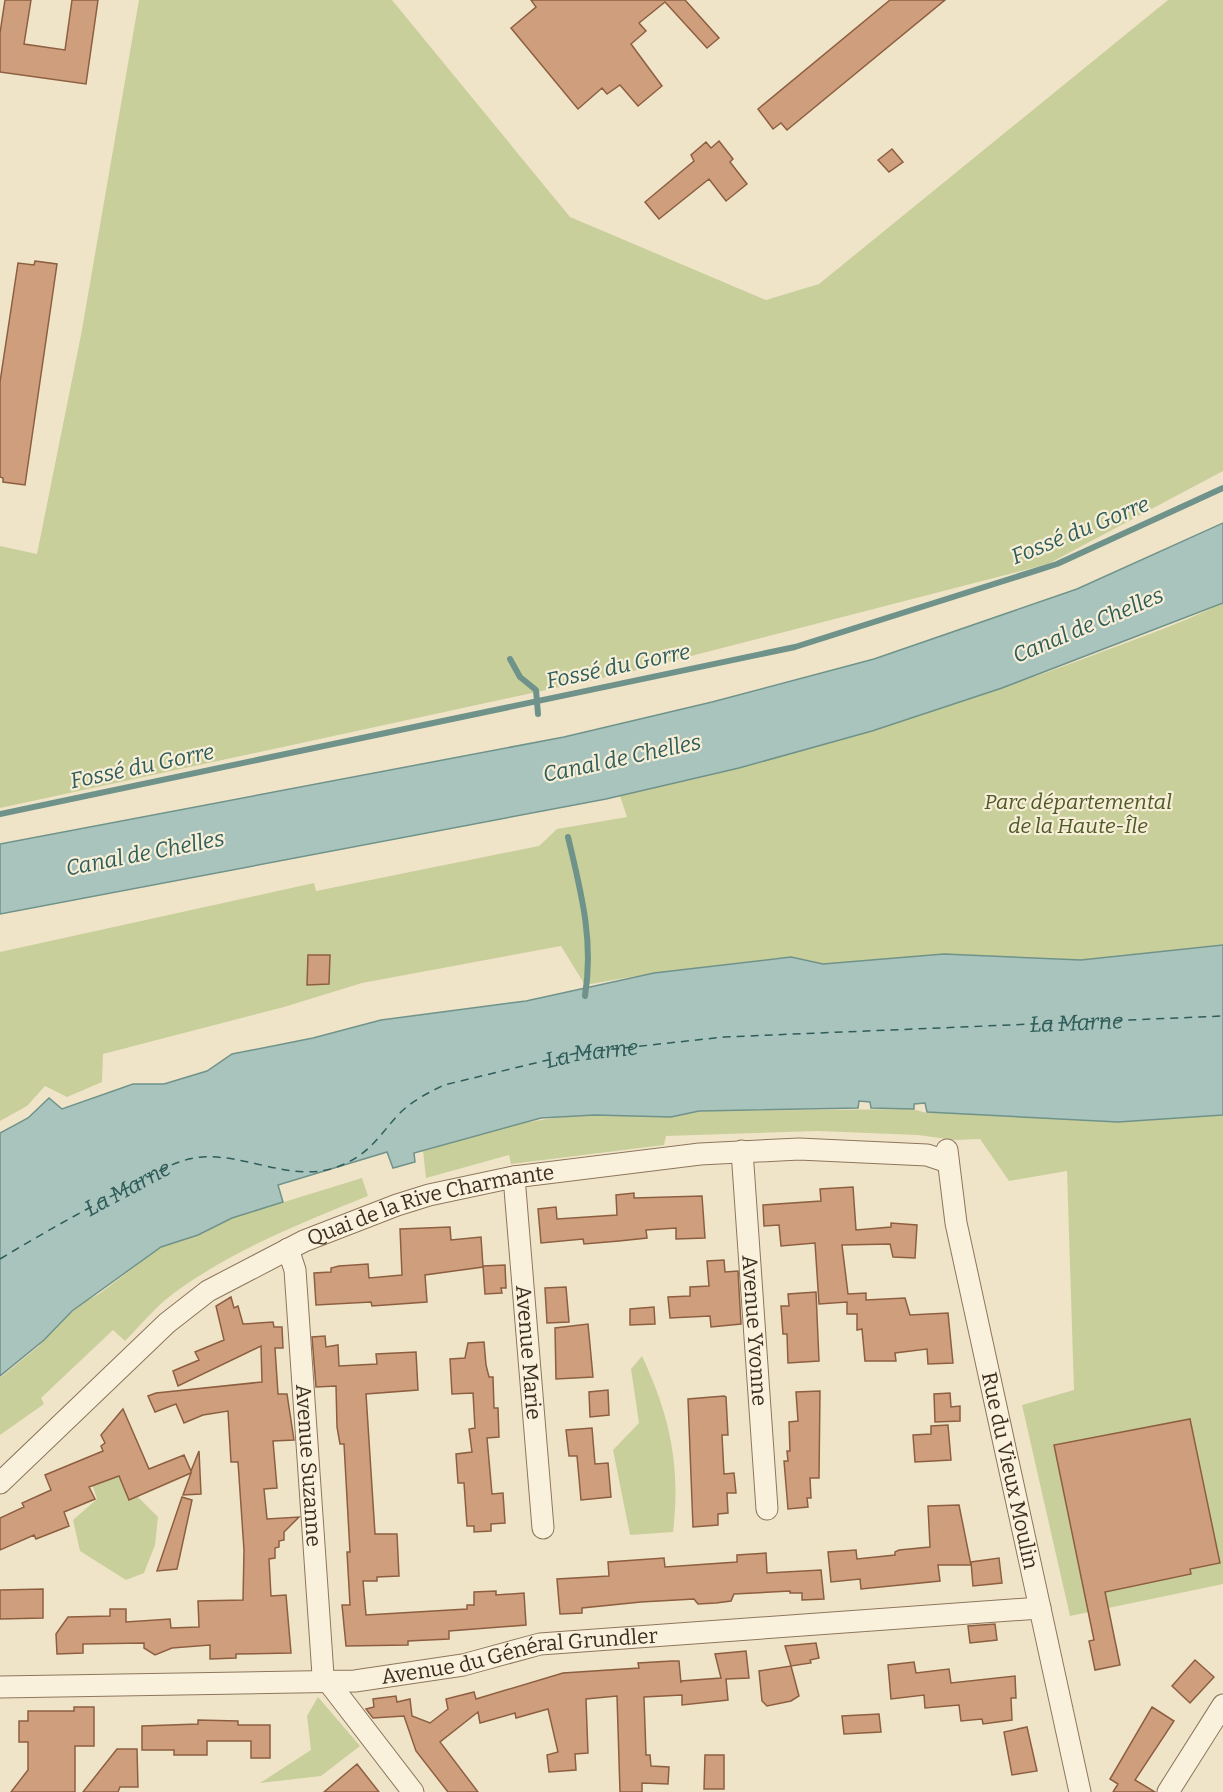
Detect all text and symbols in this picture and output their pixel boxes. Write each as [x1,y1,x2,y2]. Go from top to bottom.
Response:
water label: Fossé du Gorre [1007,490,1153,570]
water label: Canal de Chelles [1009,581,1167,669]
water label: Fossé du Gorre [544,638,692,694]
water label: Canal de Chelles [540,728,704,788]
water label: Fossé du Gorre [68,738,216,794]
park label: Parc départemental de la Haute-Île [984,789,1172,839]
water label: Canal de Chelles [63,824,227,882]
water label: La Marne [1029,1007,1124,1038]
water label: La Marne [542,1033,639,1074]
water label: La Marne [80,1154,175,1222]
street label: Quai de la Rive Charmante [303,1159,556,1252]
street label: Avenue Yvonne [736,1254,773,1407]
street label: Avenue Marie [510,1284,547,1421]
street label: Rue du Vieux Moulin [976,1370,1044,1572]
street label: Avenue Suzanne [290,1383,327,1548]
street label: Avenue du Général Grundler [380,1623,659,1690]

